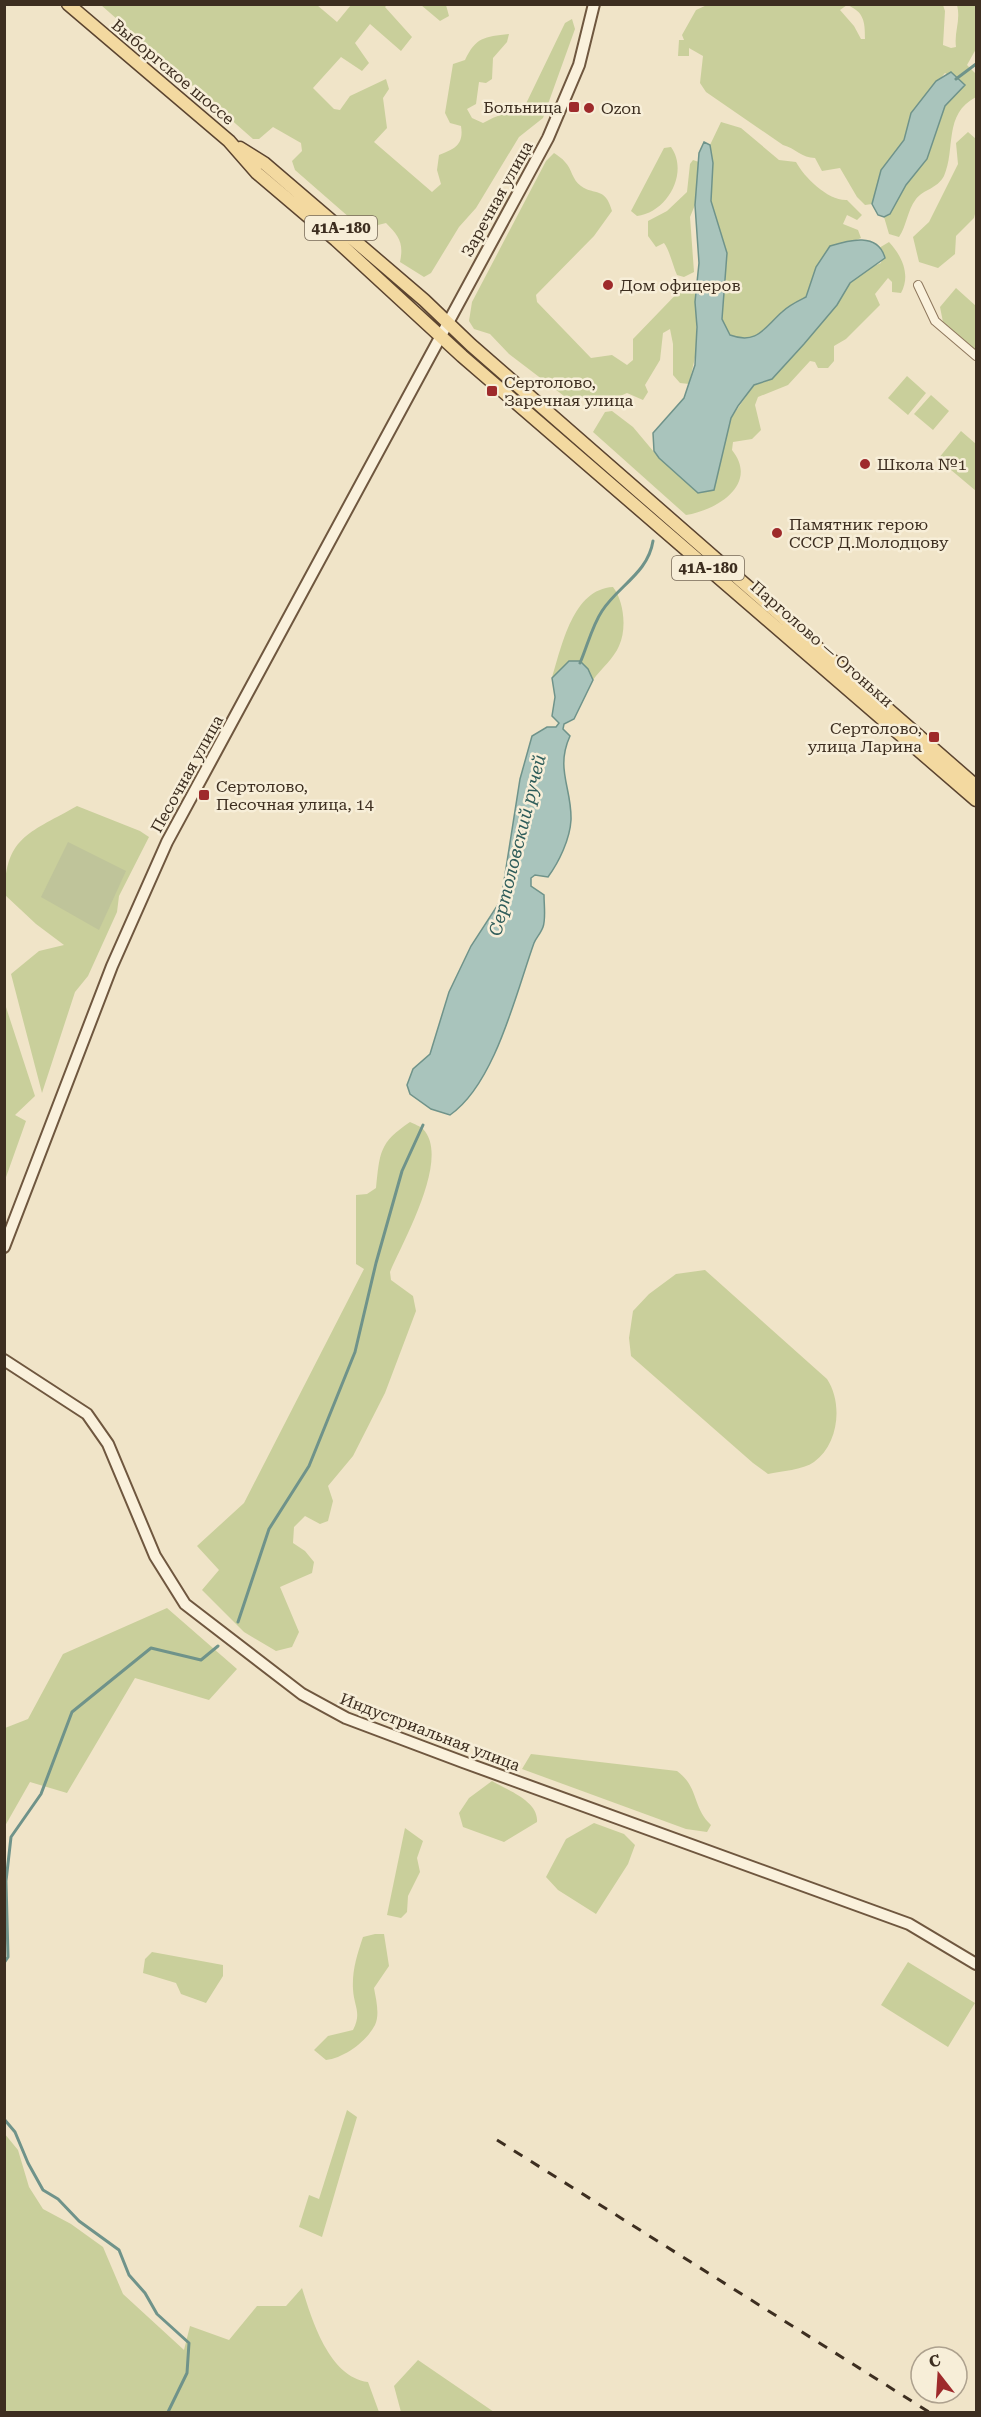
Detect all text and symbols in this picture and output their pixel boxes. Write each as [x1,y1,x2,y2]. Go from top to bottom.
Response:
street label: Выборгское шоссе [108,15,238,129]
place label: Больница [483,98,562,117]
place label: Ozon [601,99,641,118]
marker: Больница [567,100,581,114]
marker: Ozon [582,101,596,115]
street label: Заречная улица [457,138,537,260]
road number: 41А-180 [305,216,377,240]
place label: Дом офицеров [620,276,741,295]
marker: Дом офицеров [601,278,615,292]
place label: Сертолово, Заречная улица [504,373,634,410]
marker: Сертолово, Заречная улица [485,384,499,398]
place label: Школа №1 [877,455,967,474]
marker: Школа №1 [858,457,872,471]
place label: Памятник герою СССР Д.Молодцову [789,515,949,552]
marker: Памятник герою СССР Д.Молодцову [770,526,784,540]
road number: 41А-180 [672,556,744,580]
street label: Парголово — Огоньки [747,577,897,711]
street label: Песочная улица [147,712,227,836]
place label: Сертолово, улица Ларина [808,719,922,756]
marker: Сертолово, улица Ларина [927,730,941,744]
water label: Сертоловский ручей [484,752,550,938]
place label: Сертолово, Песочная улица, 14 [216,777,374,814]
marker: Сертолово, Песочная улица, 14 [197,788,211,802]
street label: Индустриальная улица [337,1689,523,1775]
north arrow [909,2345,969,2405]
text: С [927,2350,943,2372]

